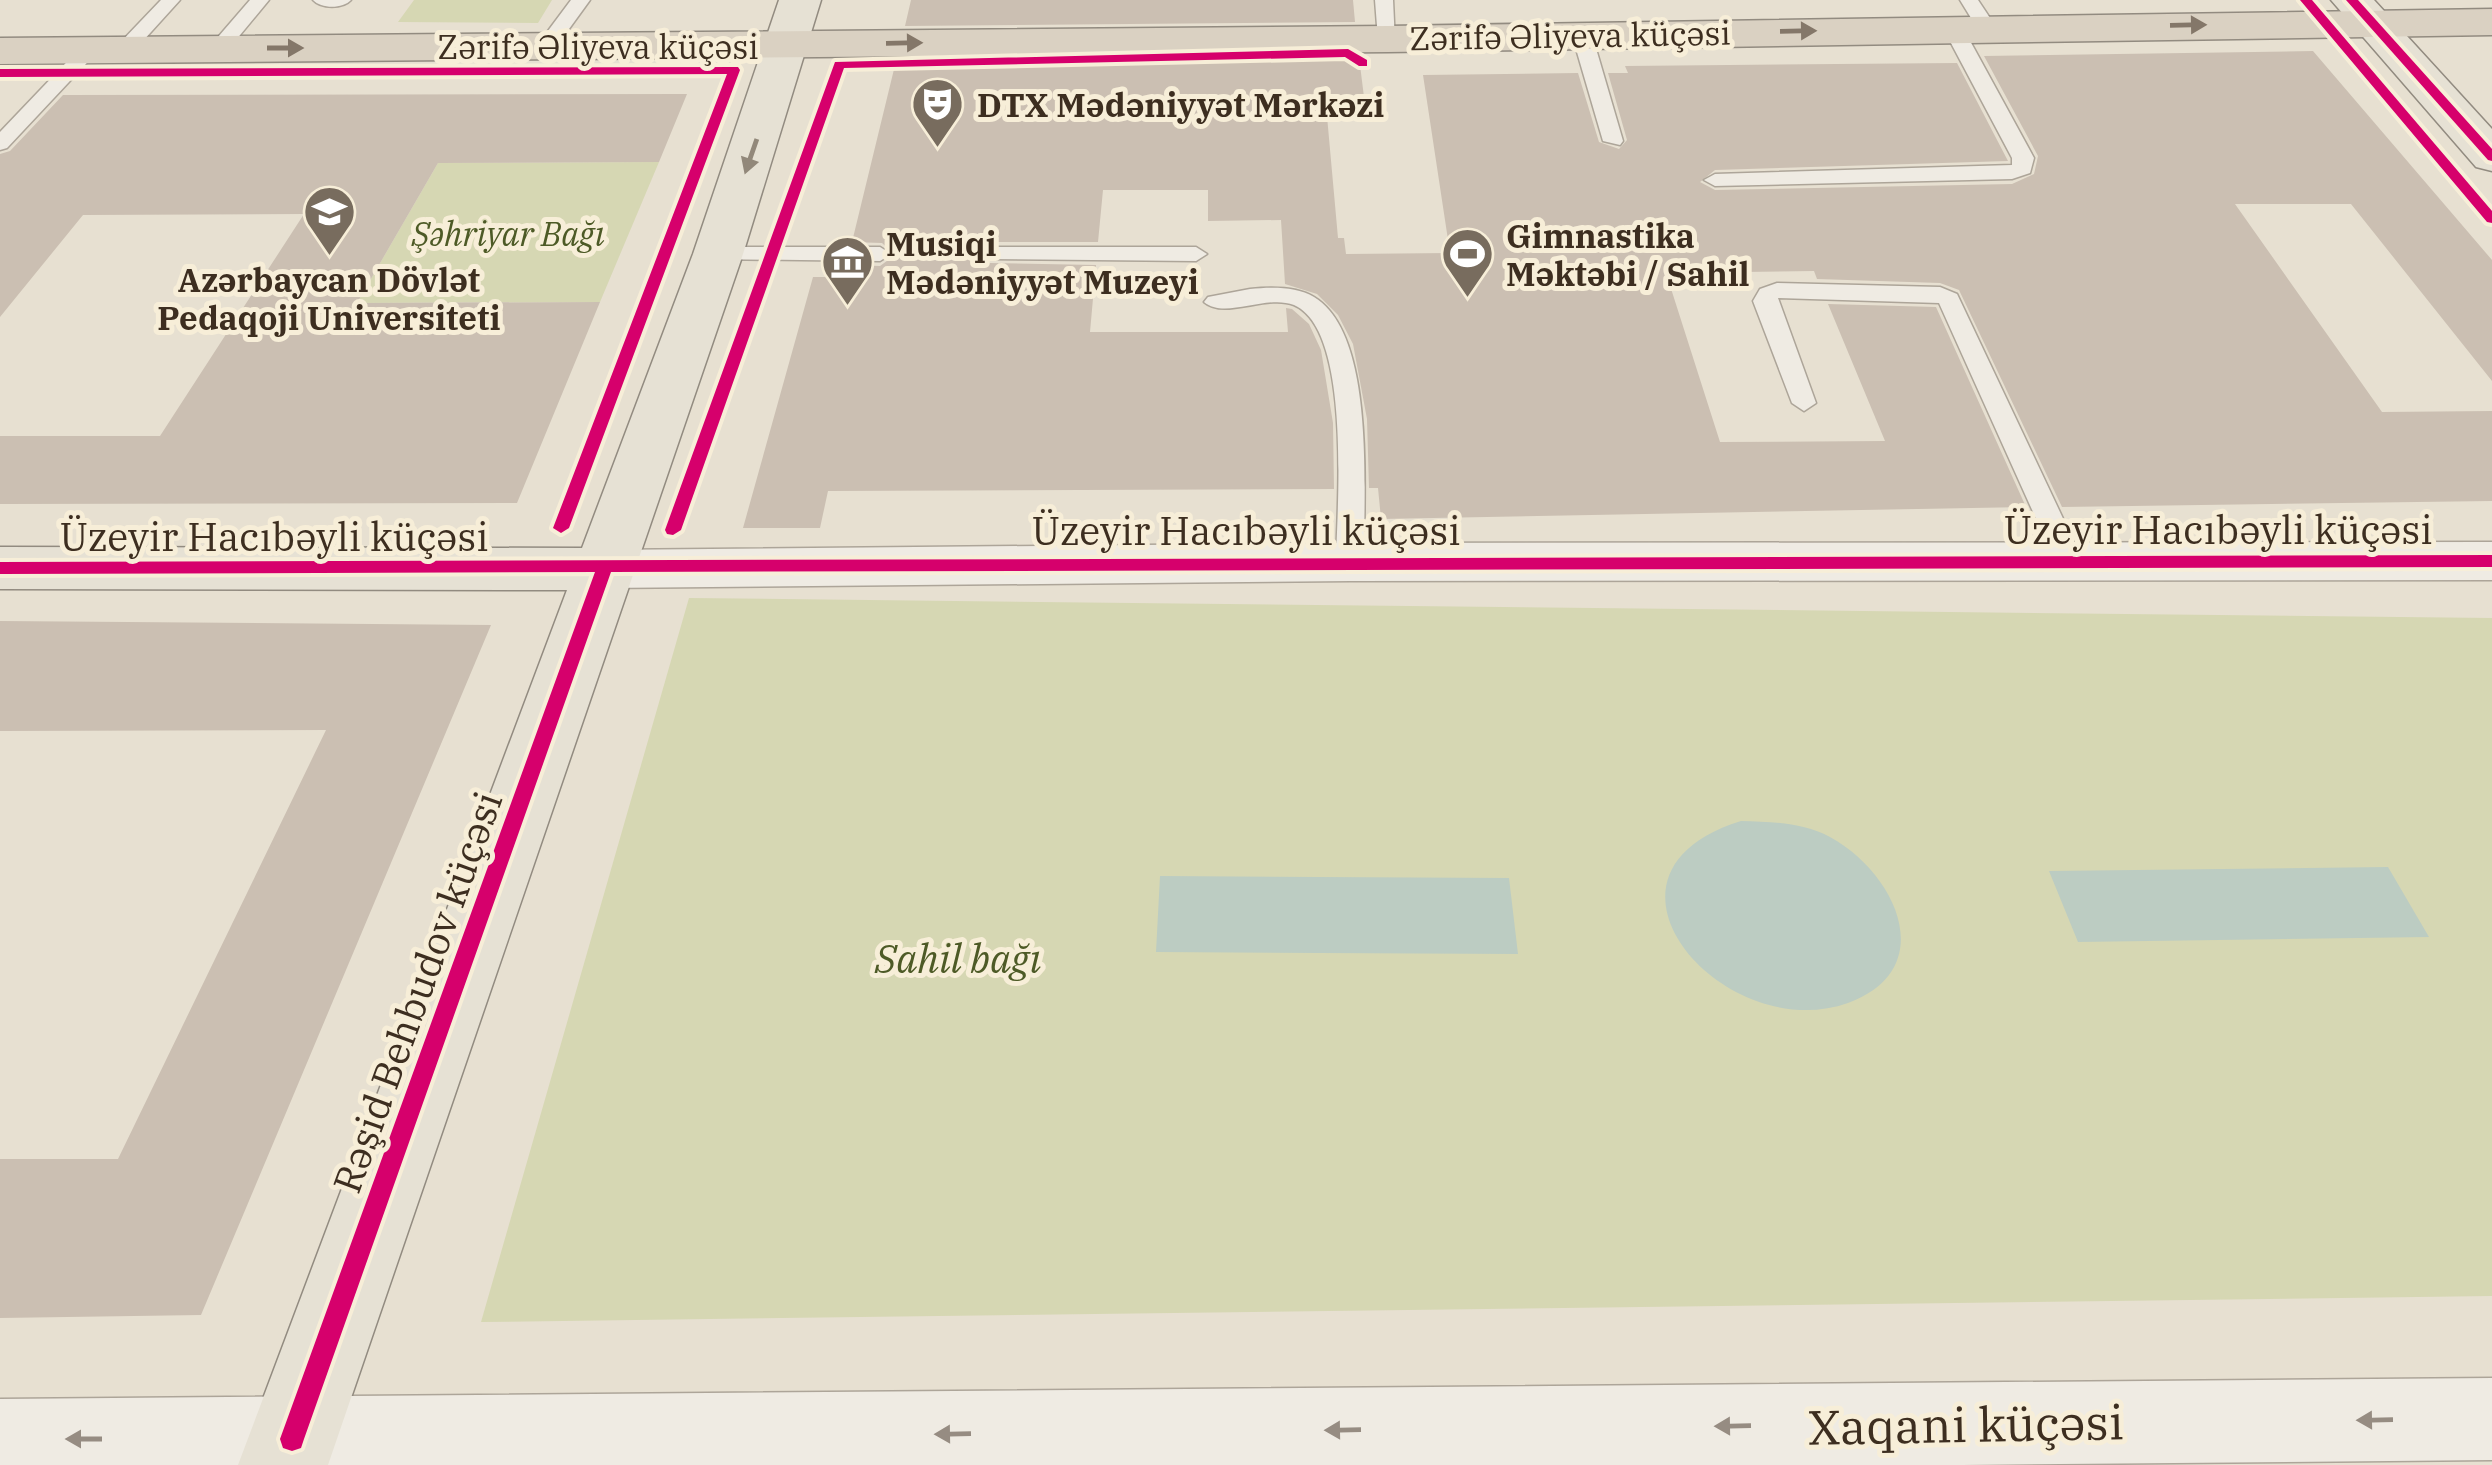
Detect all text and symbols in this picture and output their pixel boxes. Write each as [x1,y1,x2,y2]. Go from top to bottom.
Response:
street label: Zərifə Əliyeva küçəsi [1409,11,1731,59]
one-way arrow [2170,15,2208,35]
one-way arrow [1780,21,1818,41]
street label: Zərifə Əliyeva küçəsi [437,25,759,68]
one-way arrow [886,34,924,53]
one-way arrow [267,38,305,58]
theatre icon: DTX Mədəniyyət Mərkəzi [910,76,966,150]
place label: DTX Mədəniyyət Mərkəzi [977,83,1384,126]
one-way arrow [741,138,759,174]
school or university icon: Azərbaycan Dövlət Pedaqoji Universiteti [301,184,357,258]
park label: Şəhriyar Bağı [410,212,605,255]
place label: Gimnastika Məktəbi / Sahil [1506,214,1749,295]
place label: Musiqi Mədəniyyət Muzeyi [886,222,1199,303]
sports icon: Gimnastika Məktəbi / Sahil [1439,226,1495,300]
museum icon: Musiqi Mədəniyyət Muzeyi [819,234,875,308]
place label: Azərbaycan Dövlət Pedaqoji Universiteti [157,258,501,339]
street label: Üzeyir Hacıbəyli küçəsi [2003,504,2433,555]
street label: Üzeyir Hacıbəyli küçəsi [1031,505,1461,556]
street label: Üzeyir Hacıbəyli küçəsi [59,511,489,562]
street label: Rəşid Behbudov küçəsi [321,784,513,1200]
park label: Sahil bağı [874,933,1041,984]
street label: Xaqani küçəsi [1808,1390,2124,1458]
one-way arrow [2355,1410,2393,1430]
one-way arrow [1713,1417,1751,1436]
one-way arrow [1323,1421,1361,1440]
one-way arrow [933,1425,971,1444]
one-way arrow [64,1429,102,1449]

